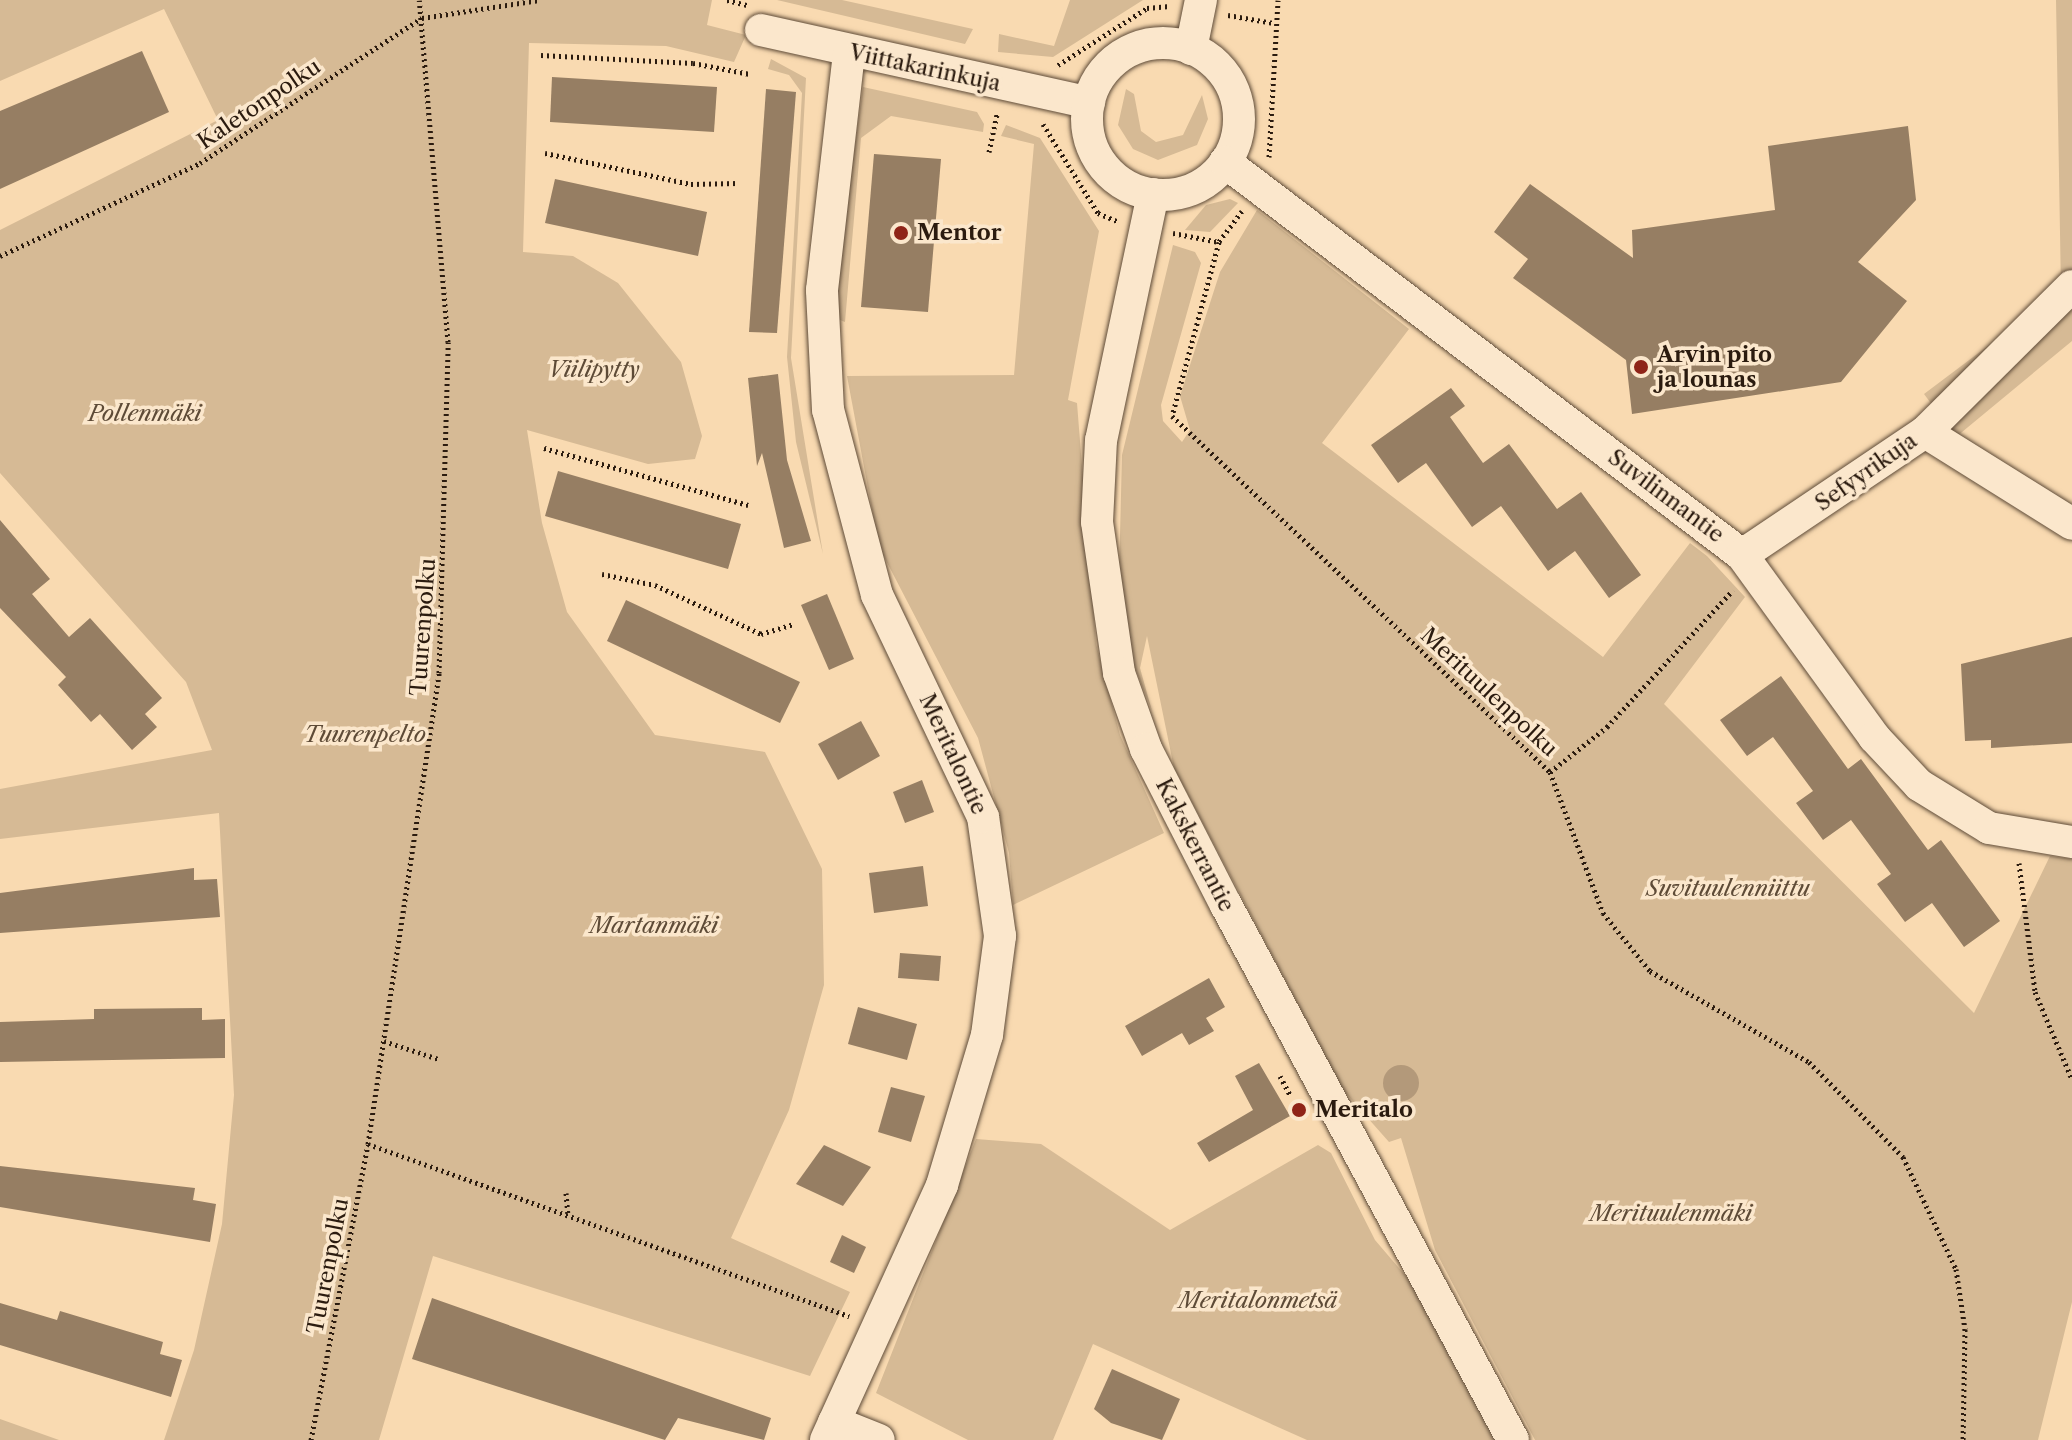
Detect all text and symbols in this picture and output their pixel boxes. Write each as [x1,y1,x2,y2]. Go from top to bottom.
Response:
street label: Viittakarinkuja [847,39,1003,97]
street label: Kaletonpolku [193,53,325,155]
place label: Mentor [917,220,1002,246]
marker: Mentor [892,224,910,242]
place label: Arvin pito ja lounas [1657,341,1772,392]
park label: Viilipytty [548,357,640,383]
marker: Arvin pito ja lounas [1632,358,1650,376]
park label: Pollenmäki [89,401,201,427]
street label: Sefyyrikuja [1810,427,1922,517]
street label: Suvilinnantie [1603,444,1729,548]
street label: Tuurenpolku [405,557,441,697]
street label: Merituulenpolku [1415,622,1563,762]
street label: Meritalontie [914,690,992,818]
park label: Tuurenpelto [304,722,426,748]
street label: Kakskerrantie [1150,774,1240,916]
park label: Suvituulenniittu [1646,876,1810,902]
park label: Martanmäki [590,913,718,939]
place label: Meritalo [1315,1097,1413,1123]
marker: Meritalo [1290,1101,1308,1119]
street label: Tuurenpolku [302,1196,354,1336]
park label: Merituulenmäki [1590,1201,1752,1227]
park label: Meritalonmetsä [1179,1288,1337,1314]

